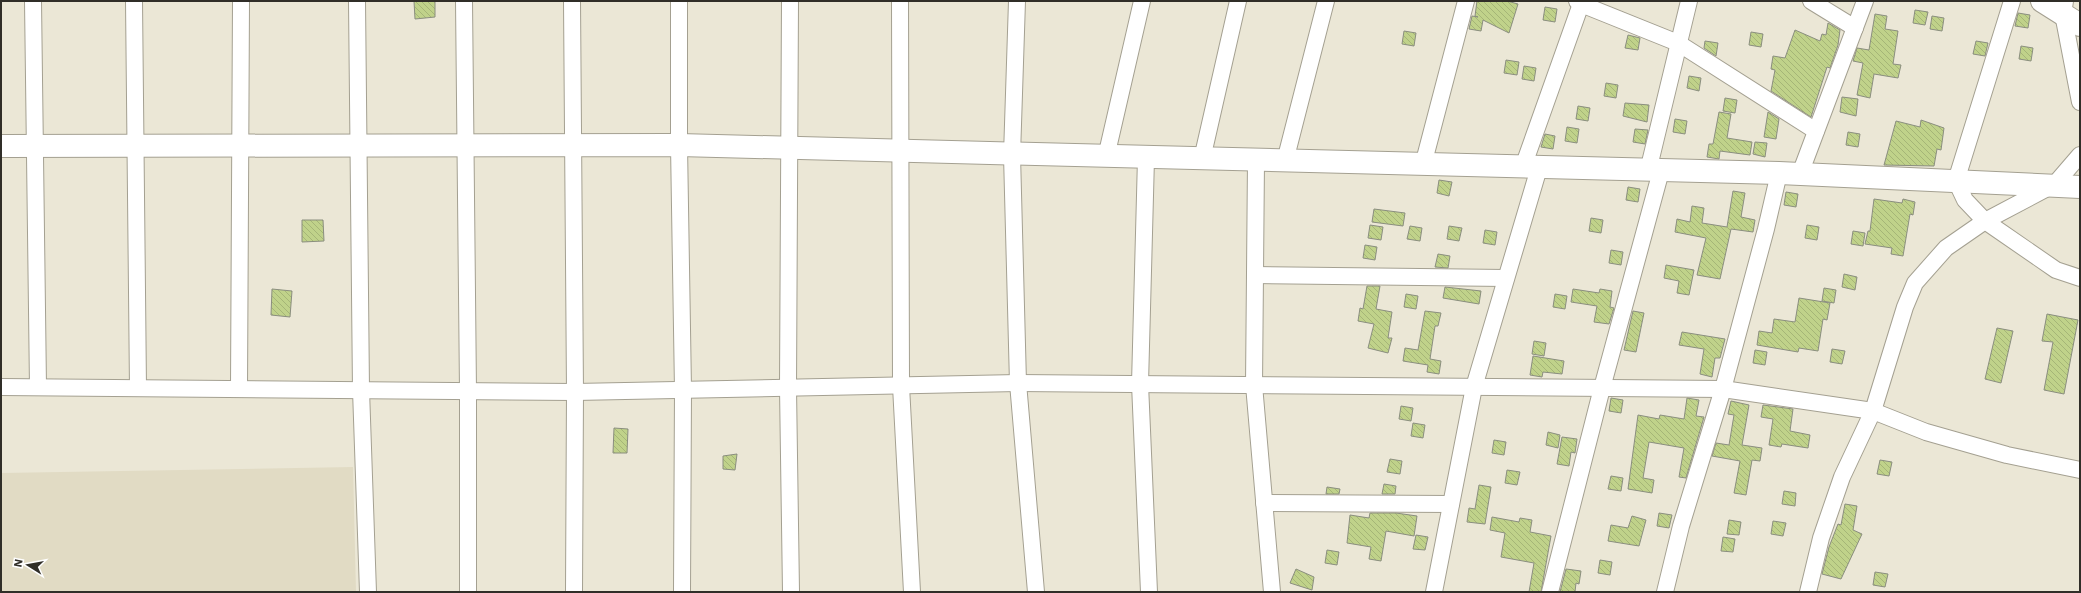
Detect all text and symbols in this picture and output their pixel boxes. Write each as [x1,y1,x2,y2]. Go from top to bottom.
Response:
north arrow [8,545,48,585]
text: N [11,558,26,568]

